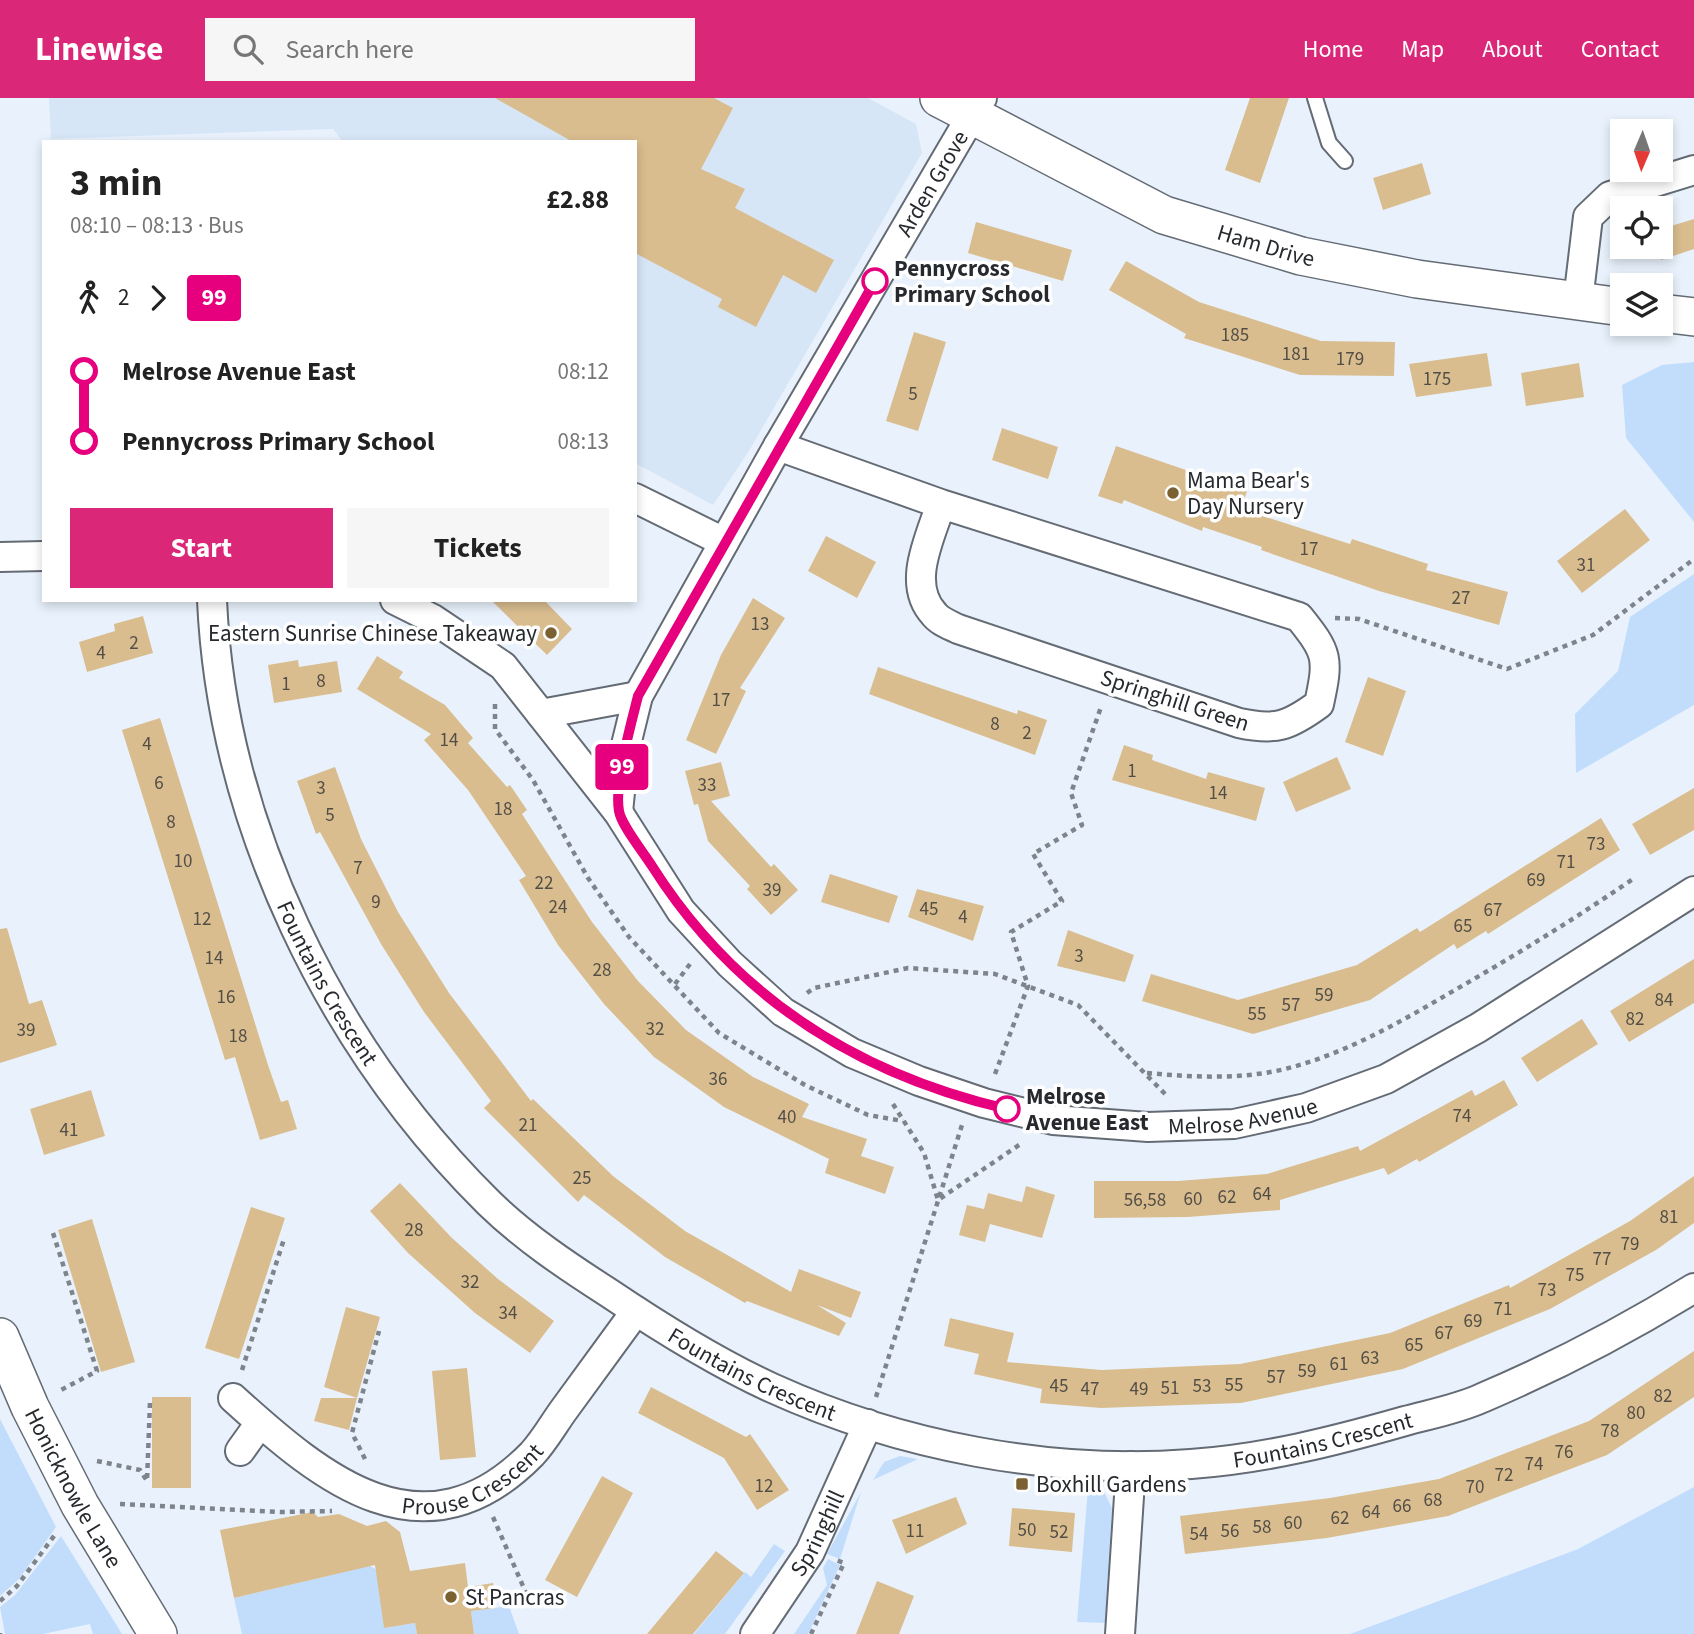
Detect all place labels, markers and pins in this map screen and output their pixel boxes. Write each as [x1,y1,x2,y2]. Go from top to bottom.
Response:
place label: Pennycross Primary School [894,252,1050,311]
marker: Pennycross Primary School [862,268,888,294]
place label: Mama Bear's Day Nursery [1187,464,1310,523]
marker: Mama Bear's Day Nursery [1165,485,1181,501]
place label: Eastern Sunrise Chinese Takeaway [208,617,537,650]
marker: Eastern Sunrise Chinese Takeaway [543,625,559,641]
place label: Melrose Avenue East [1025,1080,1149,1139]
marker: Melrose Avenue East [994,1096,1020,1122]
place label: Boxhill Gardens [1036,1468,1186,1501]
marker: Boxhill Gardens [1014,1476,1030,1492]
place label: St Pancras [465,1581,564,1614]
marker: St Pancras [443,1589,459,1605]

